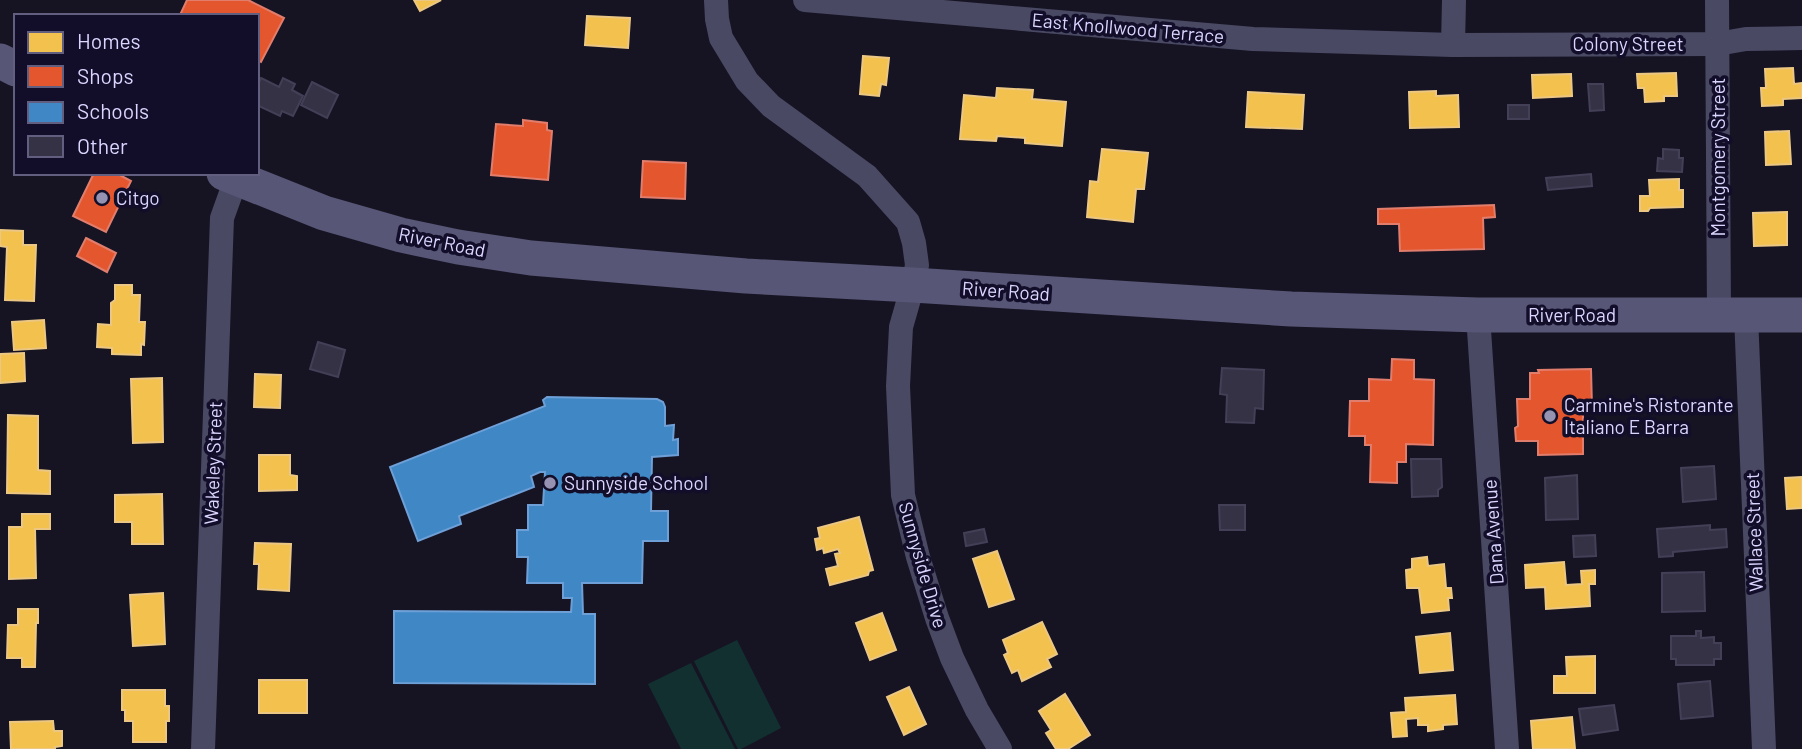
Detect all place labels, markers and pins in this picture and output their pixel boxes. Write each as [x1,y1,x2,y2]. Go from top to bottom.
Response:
place label: Citgo [116,186,160,209]
marker: Citgo [94,190,110,206]
place label: Carmine's Ristorante Italiano E Barra [1564,393,1734,438]
marker: Carmine's Ristorante Italiano E Barra [1542,408,1558,424]
place label: Sunnyside School [564,471,708,494]
marker: Sunnyside School [542,475,558,491]

